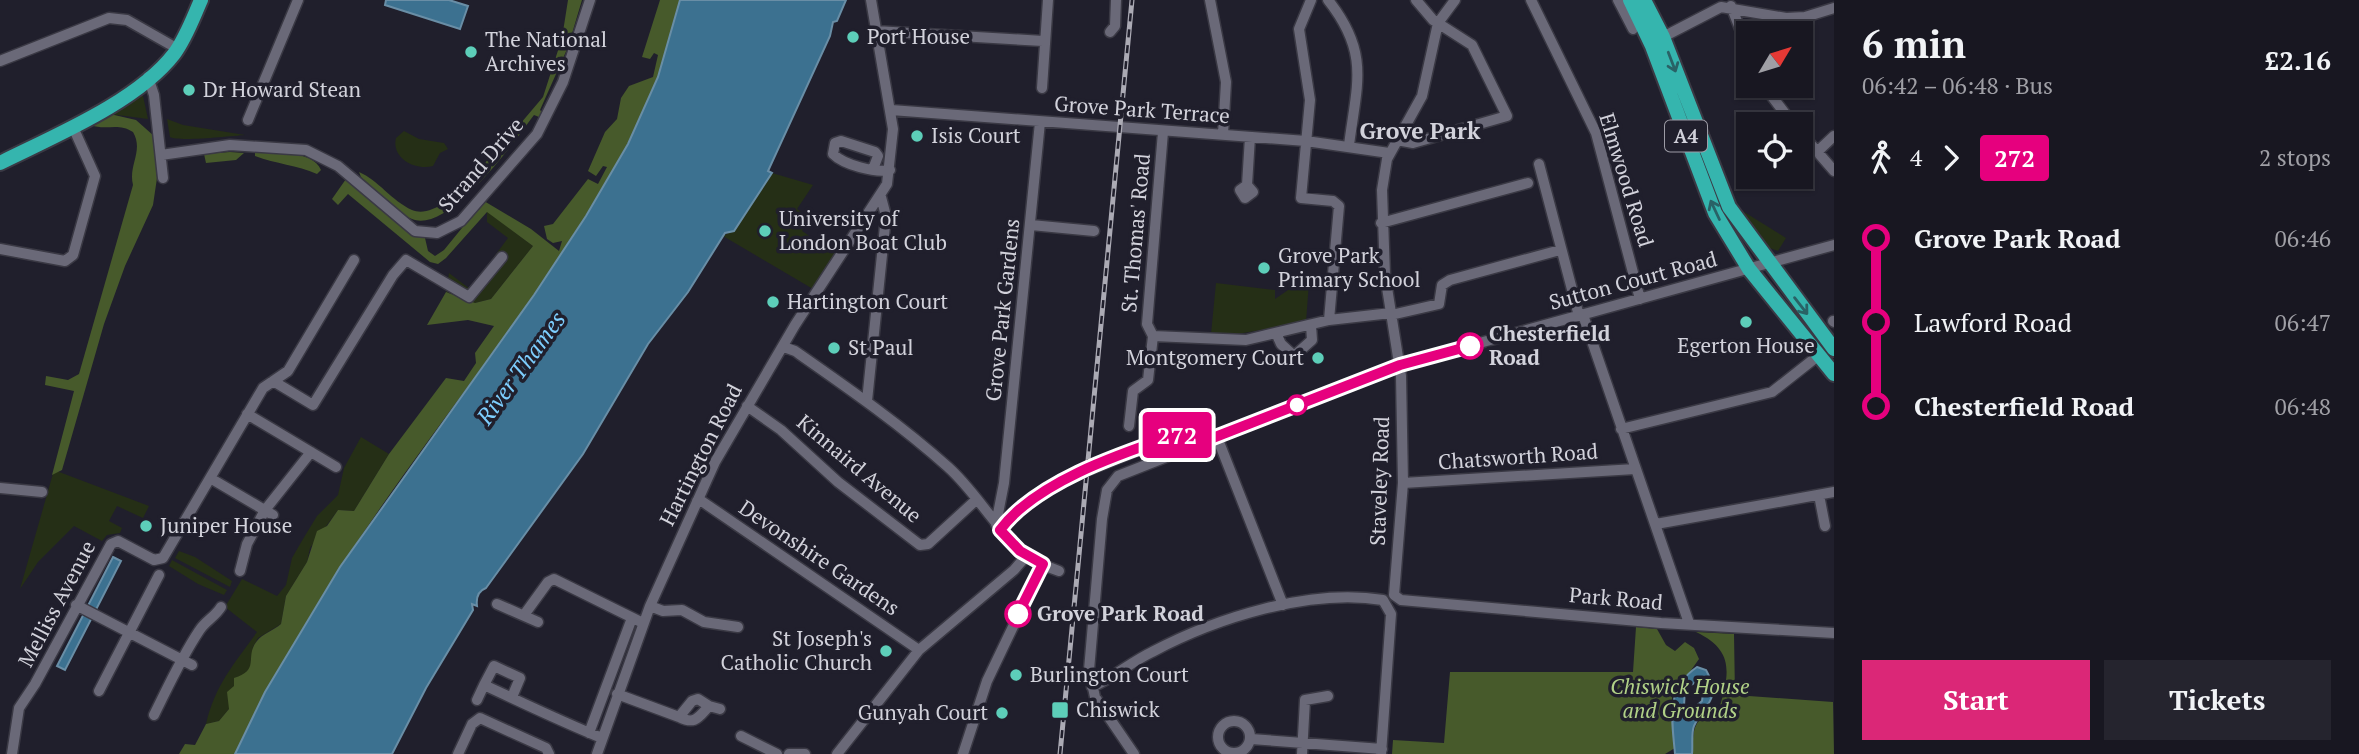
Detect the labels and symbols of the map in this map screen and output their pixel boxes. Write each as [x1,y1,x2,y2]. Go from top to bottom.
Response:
north arrow [1736,21,1813,98]
place label: Port House [867,22,970,50]
place label: The National Archives [485,25,607,77]
marker: Port House [845,29,861,45]
marker: The National Archives [463,44,479,60]
one-way arrow [1667,51,1680,73]
place label: Dr Howard Stean [203,75,362,103]
marker: Dr Howard Stean [181,82,197,98]
street label: Grove Park Terrace [1053,89,1231,129]
street label: Elmwood Road [1593,109,1661,250]
street label: Strand Drive [431,111,529,218]
district label: Grove Park [1360,115,1481,146]
road number: A4 [1665,120,1707,152]
place label: Isis Court [931,121,1021,149]
marker: Isis Court [909,128,925,144]
street label: St. Thomas' Road [1114,152,1156,314]
one-way arrow [1708,200,1721,221]
place label: University of London Boat Club [779,204,947,256]
street label: Grove Park Gardens [978,217,1026,403]
marker: University of London Boat Club [757,223,773,239]
place label: Grove Park Primary School [1278,241,1421,293]
street label: Sutton Court Road [1546,244,1720,316]
marker: Grove Park Primary School [1256,260,1272,276]
place label: Hartington Court [787,287,948,315]
marker: Hartington Court [765,294,781,310]
one-way arrow [1794,297,1809,315]
water label: River Thames [468,305,572,431]
marker: Egerton House [1738,314,1754,330]
place label: Chesterfield Road [1489,319,1611,371]
place label: Egerton House [1677,331,1815,359]
place label: St Paul [848,333,914,361]
marker: Chesterfield Road [1457,333,1483,359]
marker: St Paul [826,340,842,356]
place label: Montgomery Court [1126,343,1304,371]
marker: Montgomery Court [1310,350,1326,366]
street label: Hartington Road [652,379,748,530]
unlabelled marker [1287,395,1307,415]
street label: Kinnaird Avenue [791,408,928,529]
line badge: 272 [1137,412,1217,458]
street label: Staveley Road [1363,415,1395,546]
street label: Chatsworth Road [1437,436,1599,476]
street label: Devonshire Gardens [734,493,905,621]
place label: Juniper House [160,511,292,539]
marker: Juniper House [138,518,154,534]
street label: Melliss Avenue [11,535,101,672]
street label: Park Road [1568,580,1664,616]
place label: Grove Park Road [1037,599,1204,627]
marker: Grove Park Road [1005,601,1031,627]
place label: St Joseph's Catholic Church [721,624,872,676]
marker: St Joseph's Catholic Church [878,643,894,659]
place label: Burlington Court [1030,660,1189,688]
marker: Burlington Court [1008,667,1024,683]
park label: Chiswick House and Grounds [1610,672,1750,724]
place label: Chiswick [1076,695,1160,723]
place label: Gunyah Court [858,698,988,726]
marker: Chiswick [1050,700,1070,720]
marker: Gunyah Court [994,705,1010,721]

